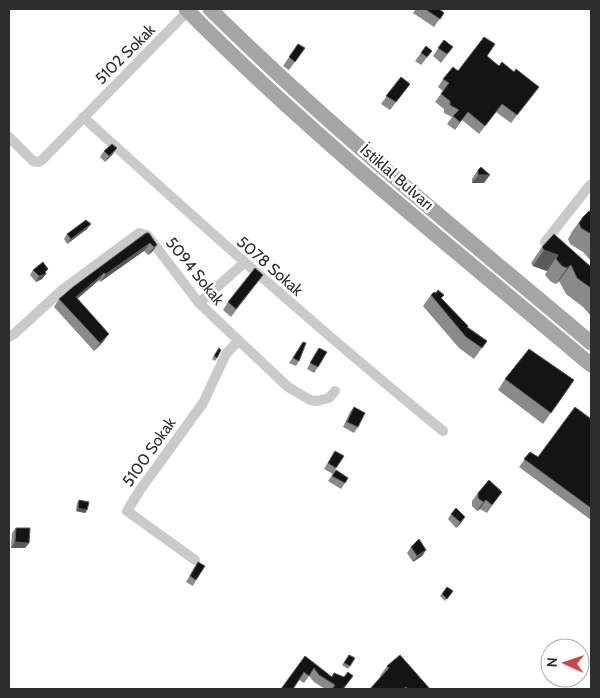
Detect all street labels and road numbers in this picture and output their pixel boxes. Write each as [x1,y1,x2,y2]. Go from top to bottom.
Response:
street label: 5102 Sokak [91,19,160,88]
street label: İstiklal Bulvarı [356,140,438,214]
street label: 5078 Sokak [233,232,307,300]
street label: 5094 Sokak [162,233,229,309]
street label: 5100 Sokak [118,413,180,490]

